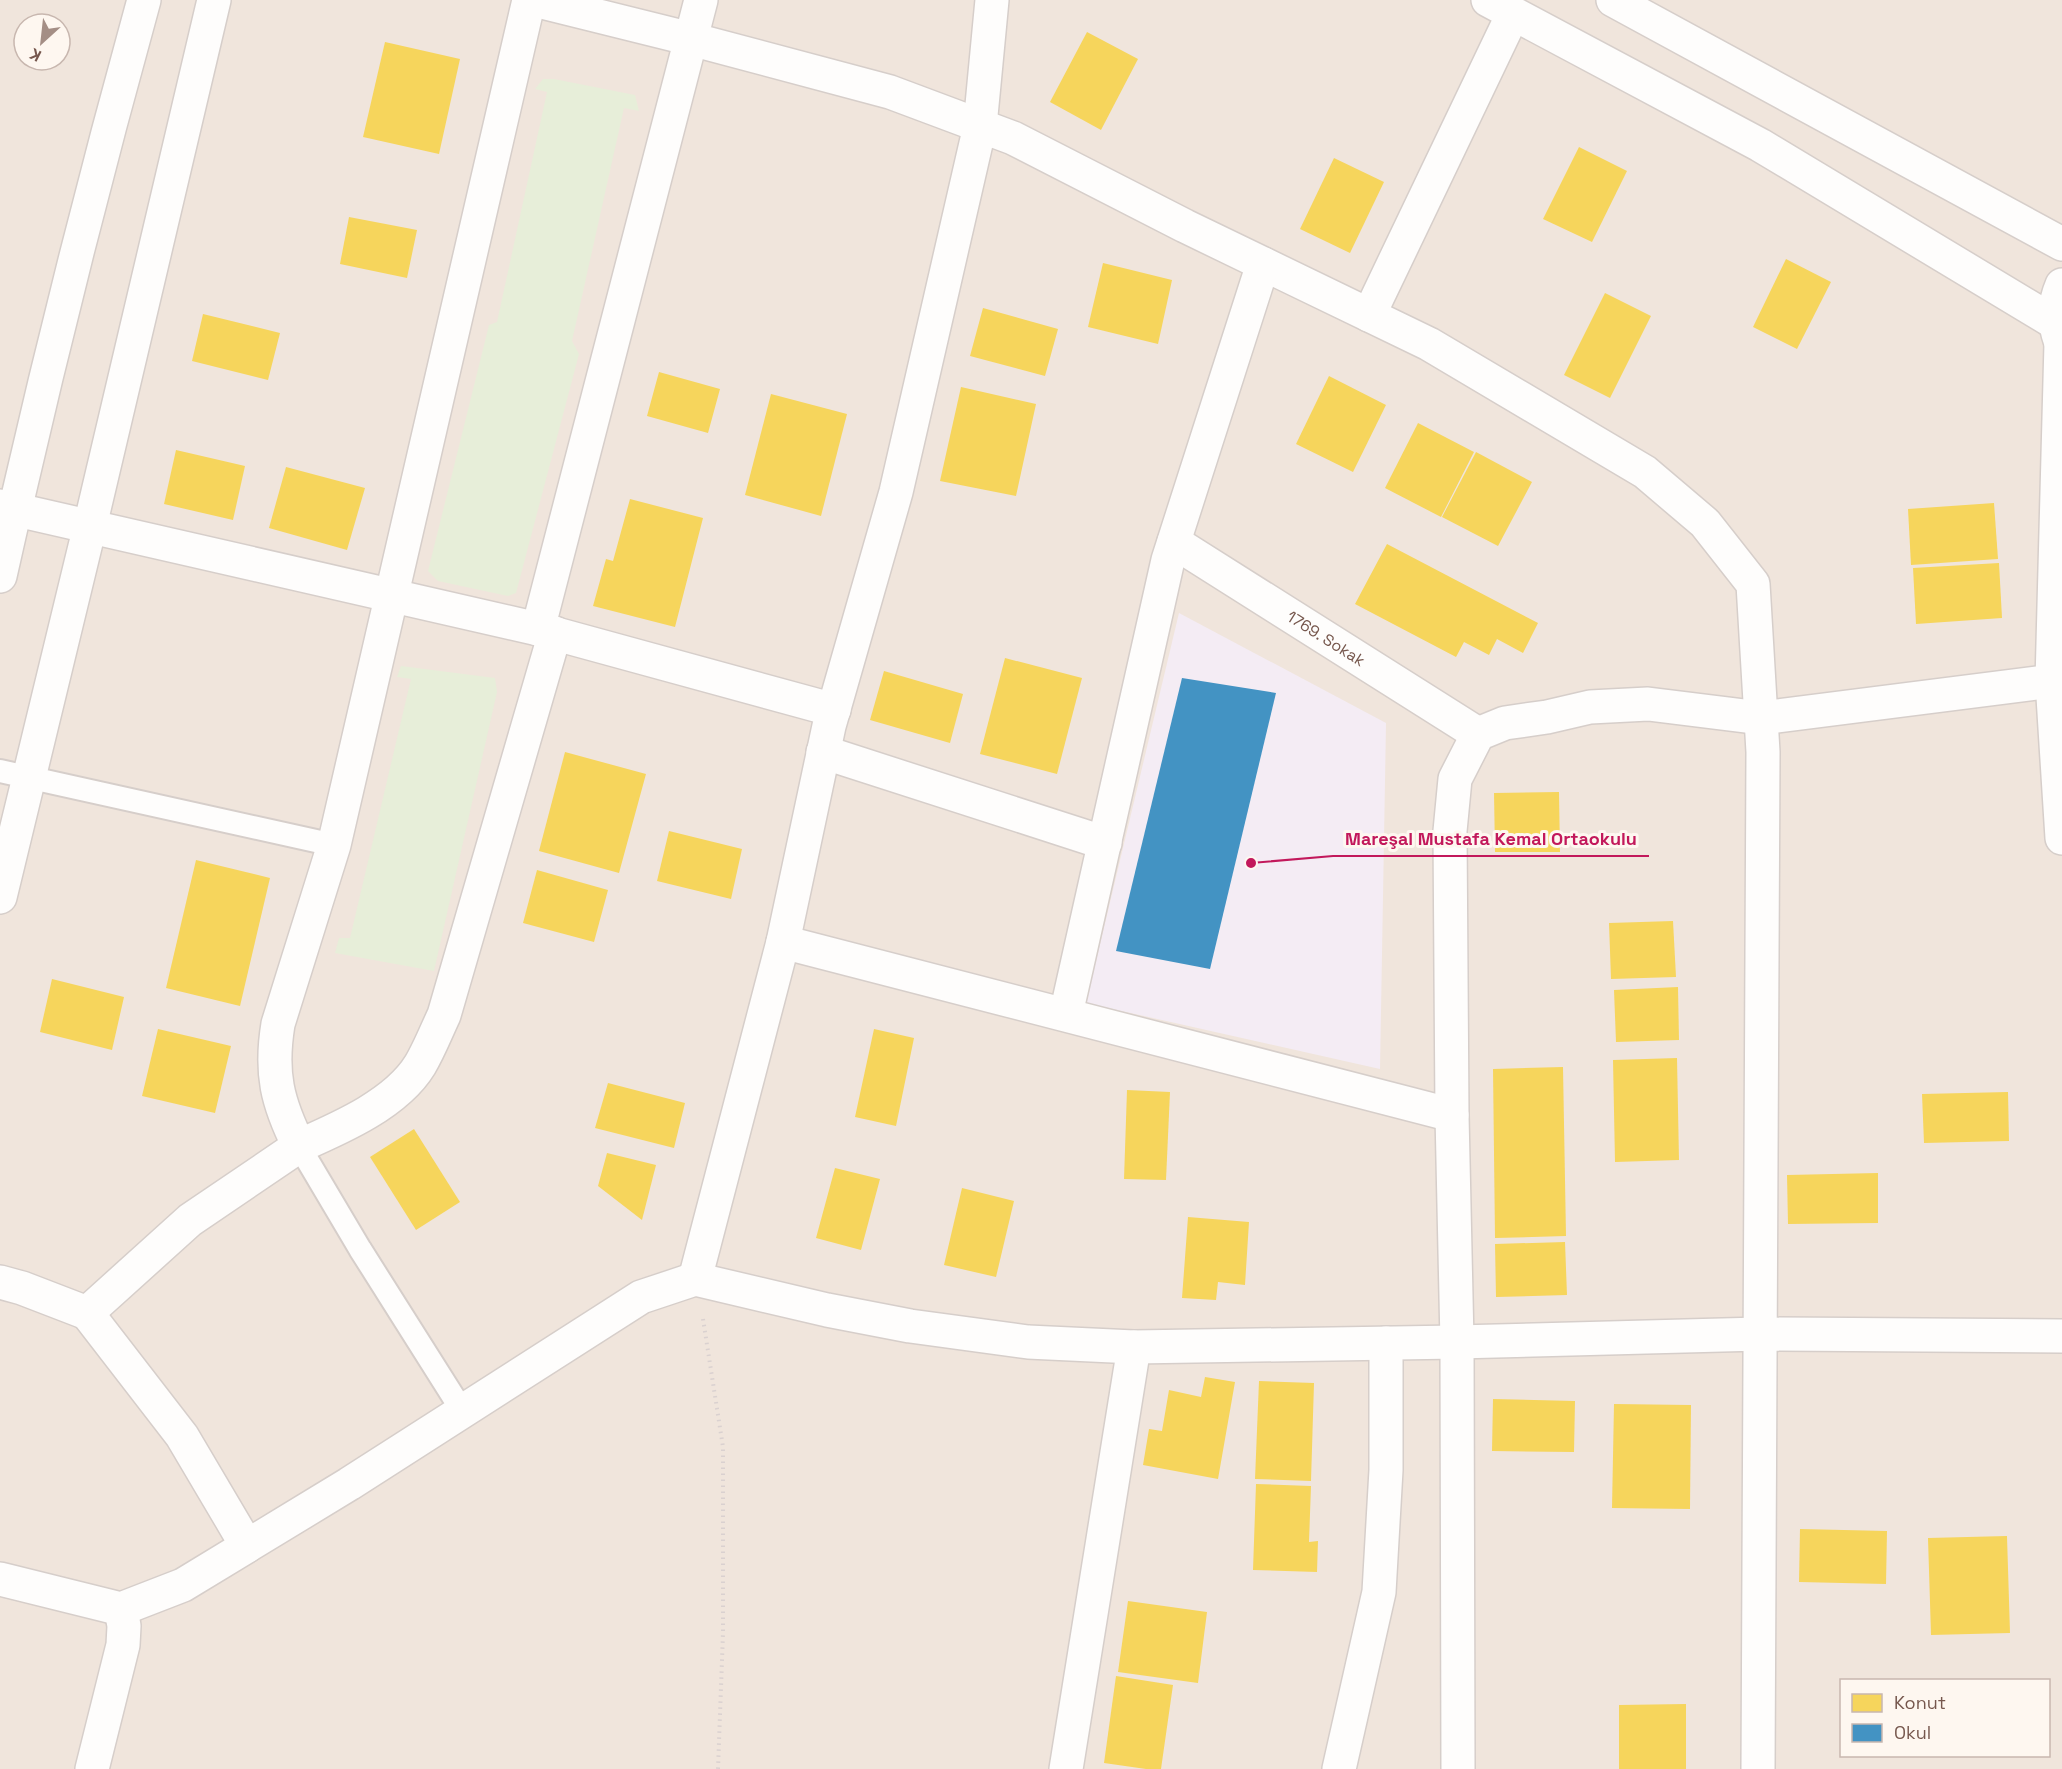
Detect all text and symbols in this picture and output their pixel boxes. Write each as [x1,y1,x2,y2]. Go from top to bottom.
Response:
north arrow [12,12,72,72]
text: K [26,43,45,67]
street label: 1769. Sokak [1283,606,1370,671]
callout: Mareşal Mustafa Kemal Ortaokulu [1333,820,1649,856]
text: Mareşal Mustafa Kemal Ortaokulu [1345,827,1637,850]
legend [1840,1679,2050,1757]
text: Konut [1894,1691,1946,1714]
text: Okul [1894,1721,1931,1744]

